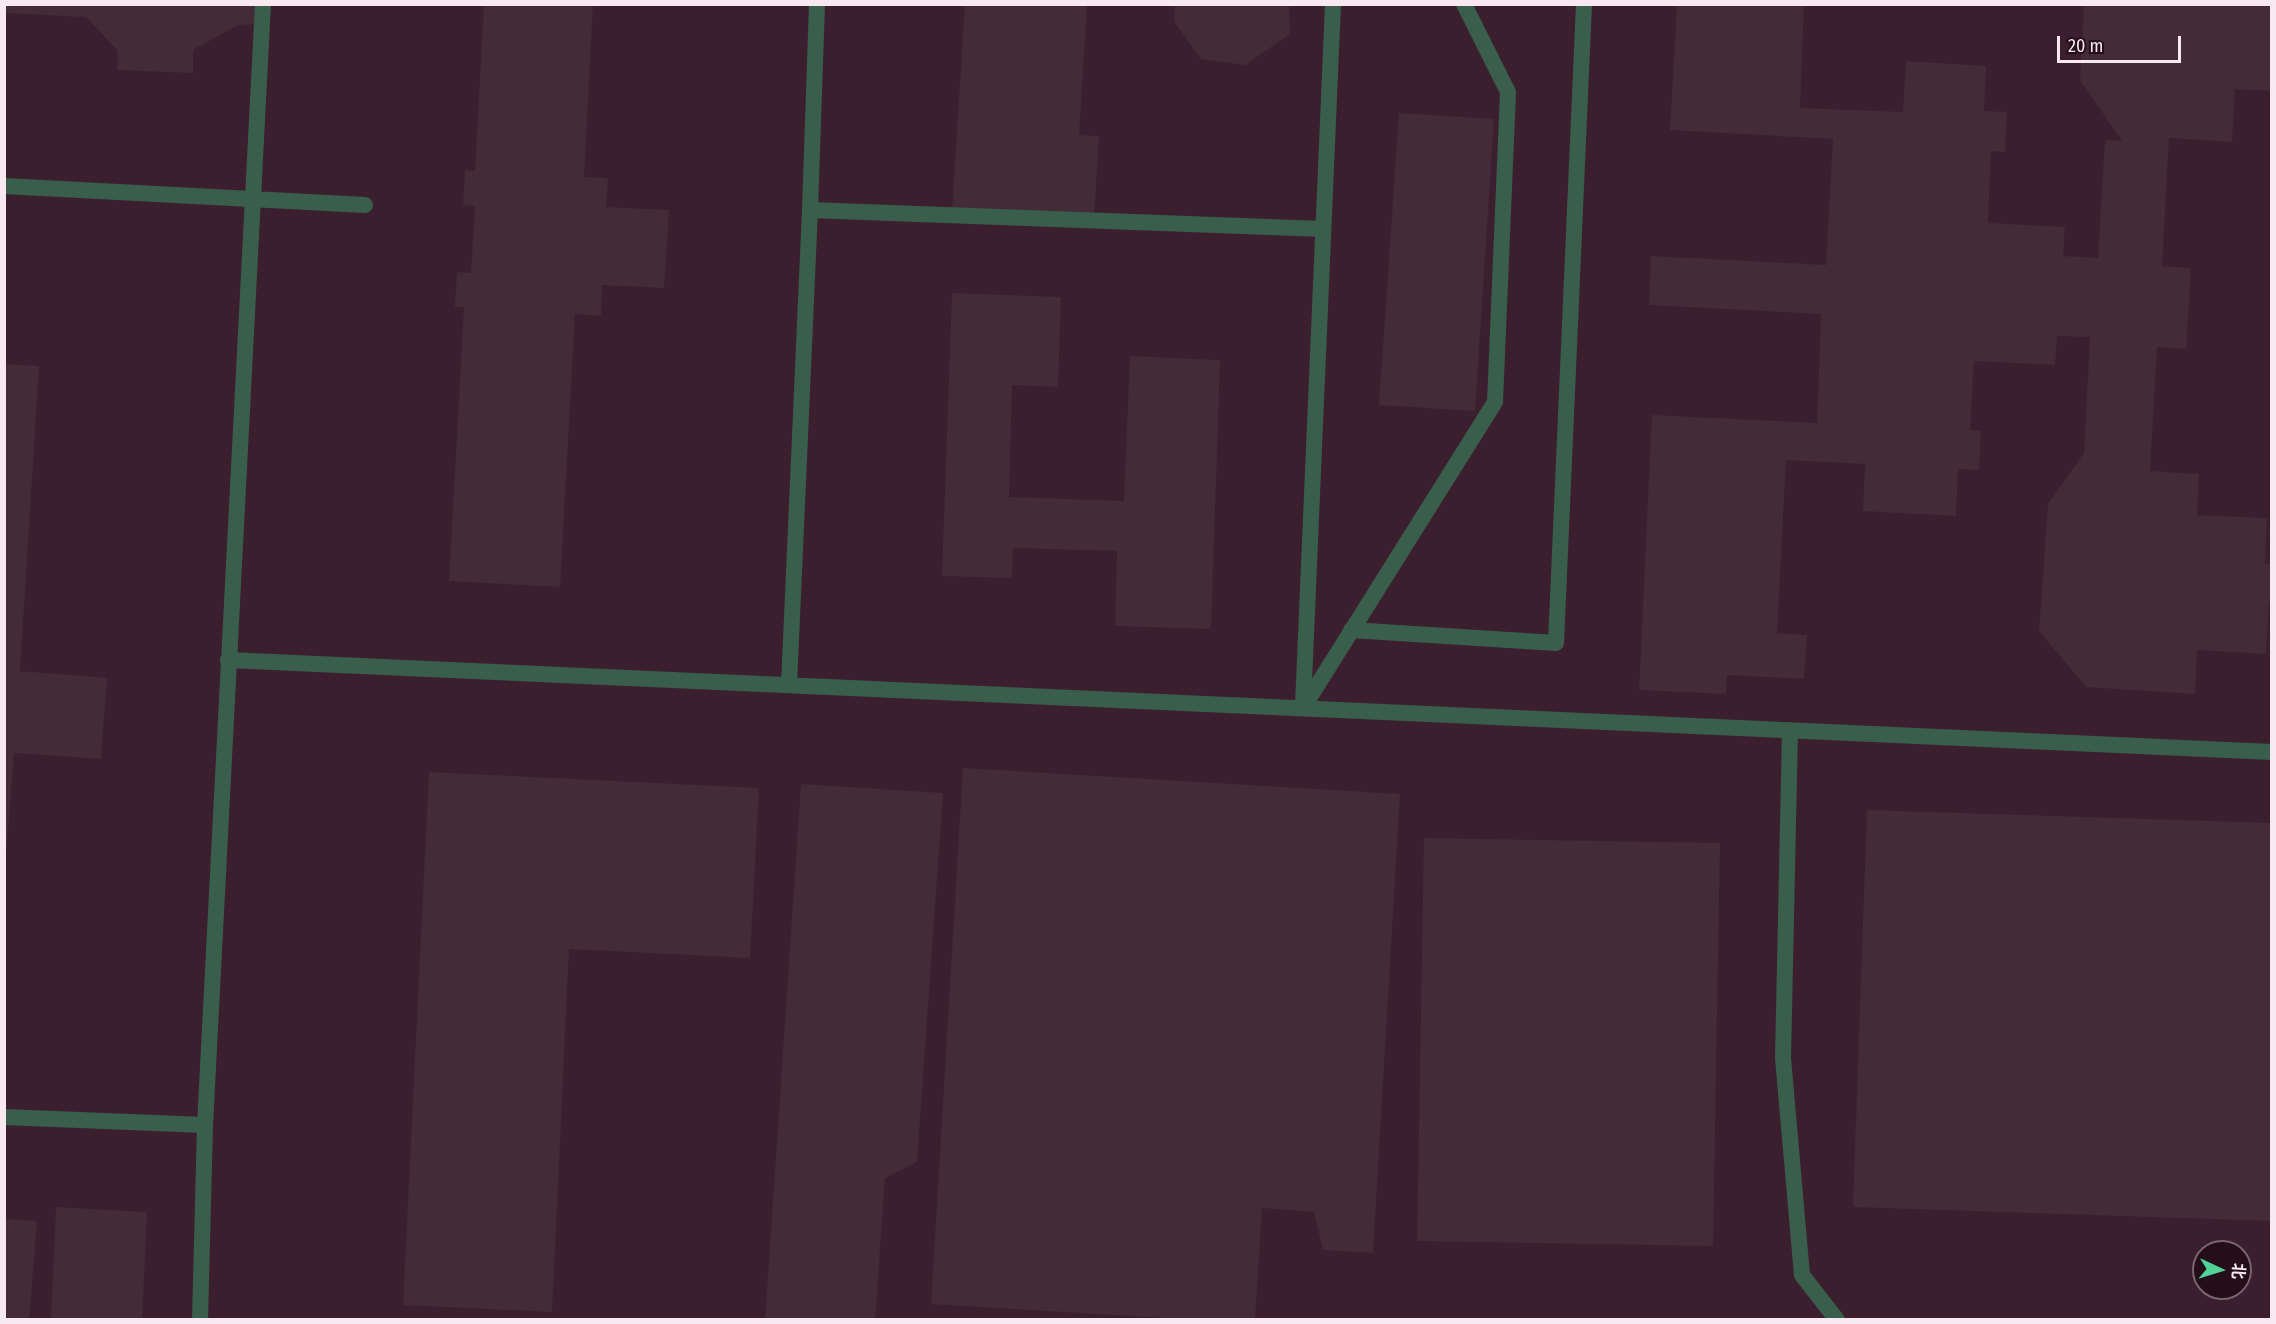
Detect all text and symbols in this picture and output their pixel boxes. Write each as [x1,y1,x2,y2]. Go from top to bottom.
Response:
scale bar [2060,24,2184,62]
text: 20 m [2068,35,2103,57]
north arrow [2192,1240,2252,1300]
text: 北 [2228,1262,2248,1280]

